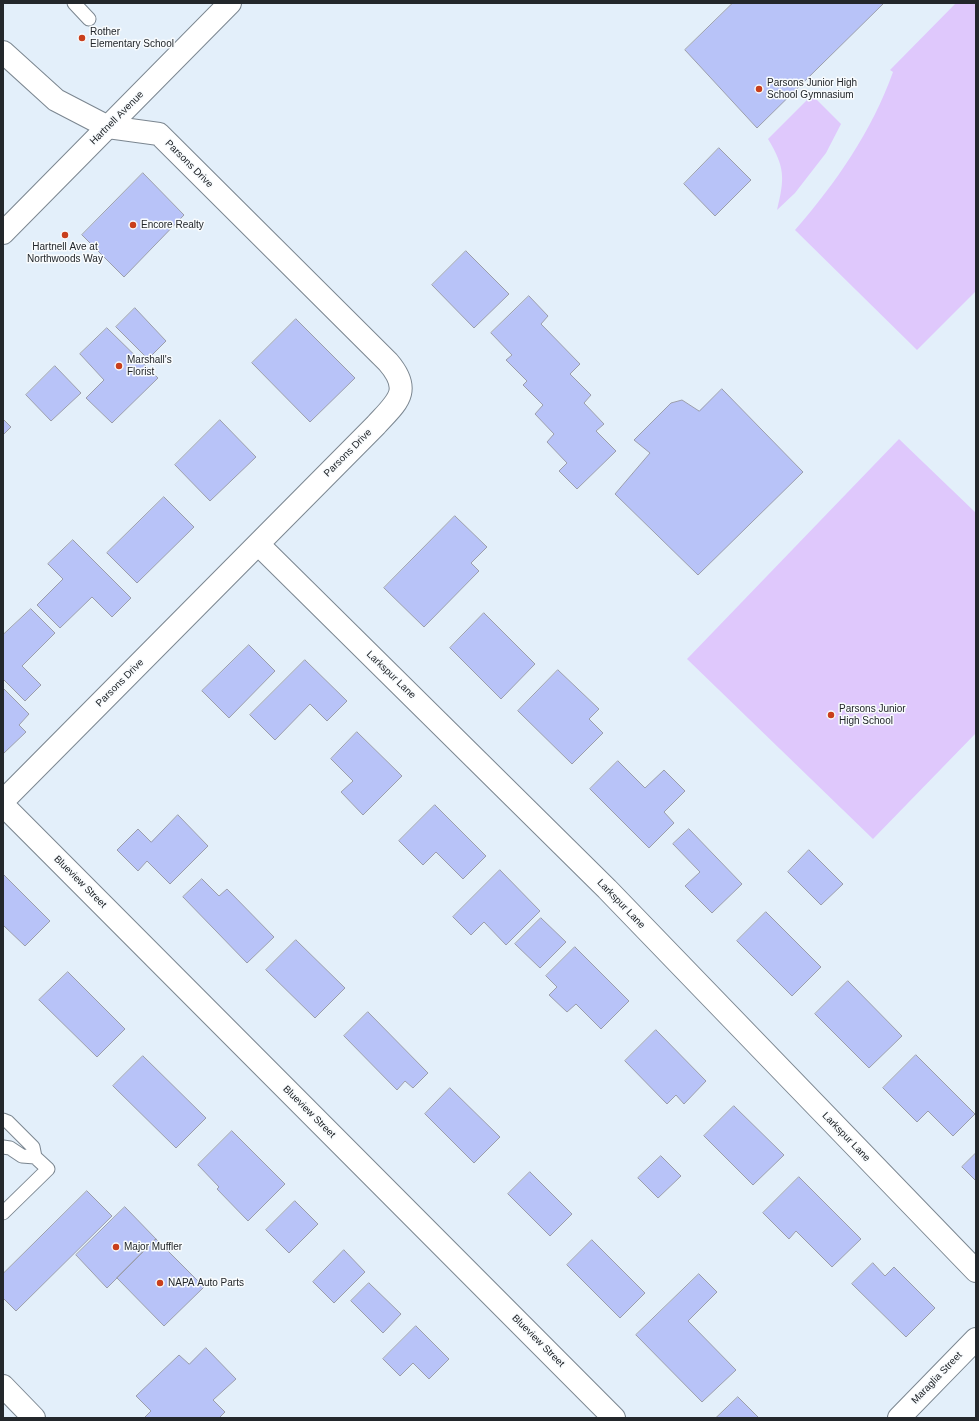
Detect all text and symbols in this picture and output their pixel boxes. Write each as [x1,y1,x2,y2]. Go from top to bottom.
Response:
place label: Rother Elementary School [90,26,174,50]
marker: Rother Elementary School [77,33,87,43]
place label: Parsons Junior High School Gymnasium [767,77,857,100]
marker: Parsons Junior High School Gymnasium [754,84,764,94]
street label: Hartnell Avenue [88,89,146,147]
street label: Parsons Drive [163,138,215,190]
place label: Encore Realty [141,219,204,231]
marker: Encore Realty [128,220,138,230]
marker: Hartnell Ave at Northwoods Way [60,230,70,240]
place label: Hartnell Ave at Northwoods Way [27,241,103,264]
place label: Marshall's Florist [127,354,172,378]
marker: Marshall's Florist [114,361,124,371]
street label: Parsons Drive [322,427,374,479]
street label: Larkspur Lane [364,648,418,702]
street label: Parsons Drive [94,657,146,709]
place label: Parsons Junior High School [839,703,906,726]
marker: Parsons Junior High School [826,710,836,720]
street label: Blueview Street [51,853,109,911]
street label: Larkspur Lane [594,877,648,931]
street label: Blueview Street [280,1083,338,1141]
street label: Larkspur Lane [819,1110,873,1164]
place label: Major Muffler [124,1241,182,1253]
marker: Major Muffler [111,1242,121,1252]
place label: NAPA Auto Parts [168,1277,244,1289]
marker: NAPA Auto Parts [155,1278,165,1288]
street label: Blueview Street [509,1312,567,1370]
street label: Maraglia Street [909,1349,965,1407]

